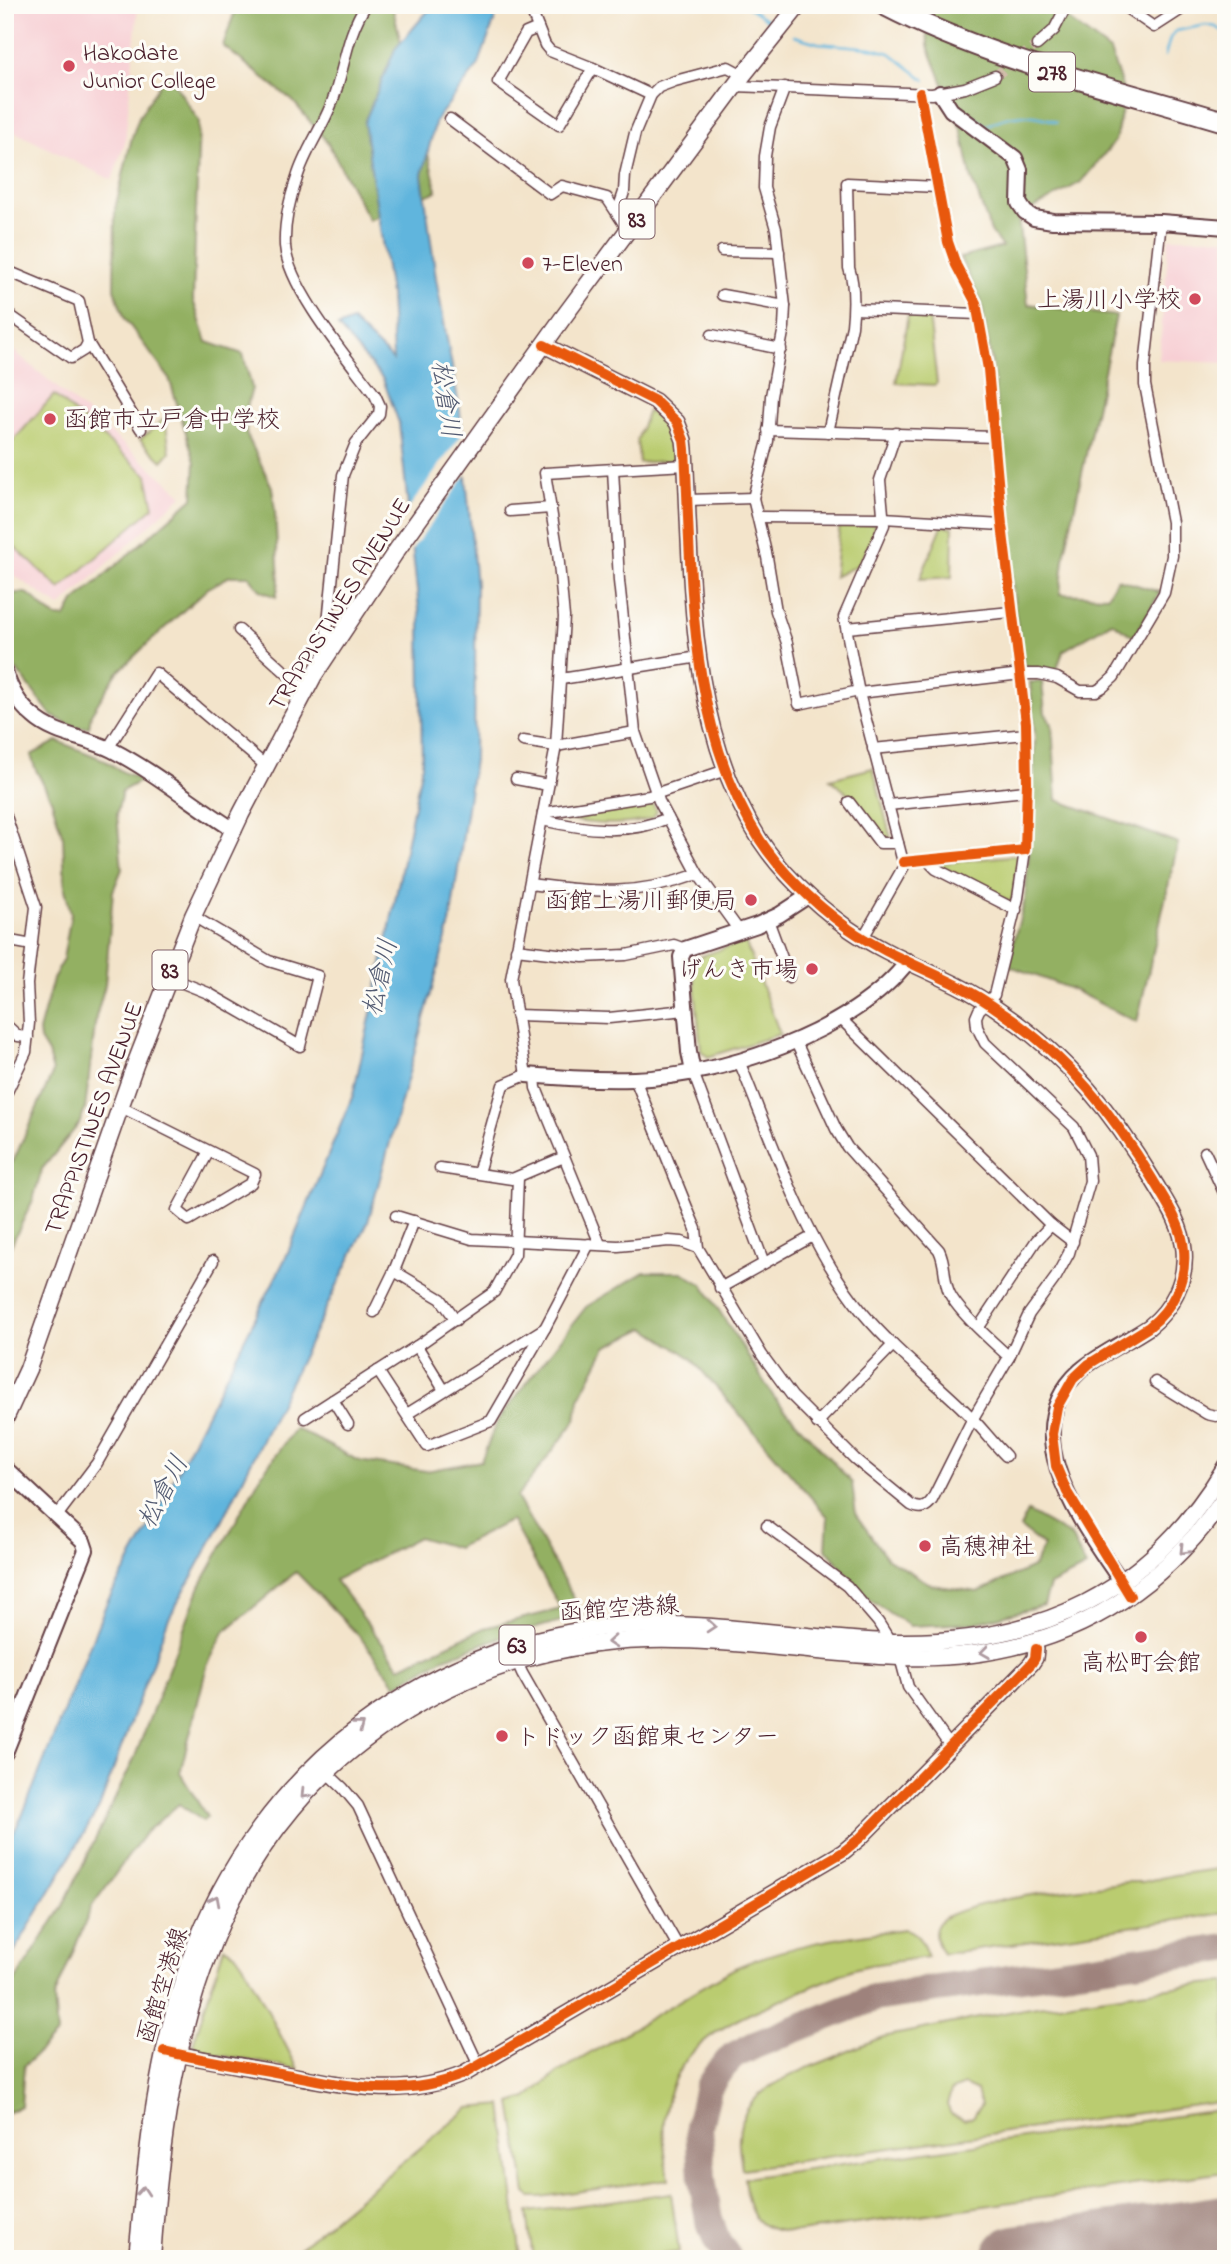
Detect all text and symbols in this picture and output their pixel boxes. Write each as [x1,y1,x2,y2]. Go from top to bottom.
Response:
place label: Hakodate Junior College [83,37,216,100]
road number: 278 [1029,53,1075,92]
marker: Hakodate Junior College [61,58,77,74]
road number: 83 [620,200,654,238]
place label: 7-Eleven [542,248,623,283]
marker: 7-Eleven [520,255,536,271]
place label: 上湯川小学校 [1037,284,1181,319]
marker: 上湯川小学校 [1187,291,1203,307]
water label: 松倉川 [420,358,468,441]
place label: 函館市立戸倉中学校 [64,404,280,439]
marker: 函館市立戸倉中学校 [42,411,58,427]
street label: TRAPPISTINES AVENUE [261,492,421,719]
place label: 函館上湯川郵便局 [545,885,737,920]
marker: 函館上湯川郵便局 [743,892,759,908]
water label: 松倉川 [355,935,409,1020]
road number: 83 [152,951,188,990]
place label: げんき市場 [678,954,798,989]
marker: げんき市場 [804,961,820,977]
street label: TRAPPISTINES AVENUE [37,997,154,1240]
water label: 松倉川 [130,1449,200,1536]
place label: 高穂神社 [939,1531,1035,1566]
marker: 高穂神社 [917,1538,933,1554]
one-way arrow [1179,1541,1192,1554]
street label: 函館空港線 [558,1589,680,1632]
one-way arrow [705,1618,716,1633]
road number: 63 [500,1626,534,1664]
marker: 高松町会館 [1133,1629,1149,1645]
one-way arrow [606,1634,617,1649]
one-way arrow [979,1644,991,1659]
place label: 高松町会館 [1081,1647,1201,1682]
place label: トドック函館東センター [516,1721,779,1756]
one-way arrow [351,1722,363,1735]
marker: トドック函館東センター [494,1728,510,1744]
one-way arrow [301,1786,313,1799]
one-way arrow [207,1895,221,1907]
street label: 函館空港線 [130,1923,199,2048]
one-way arrow [135,2185,150,2196]

